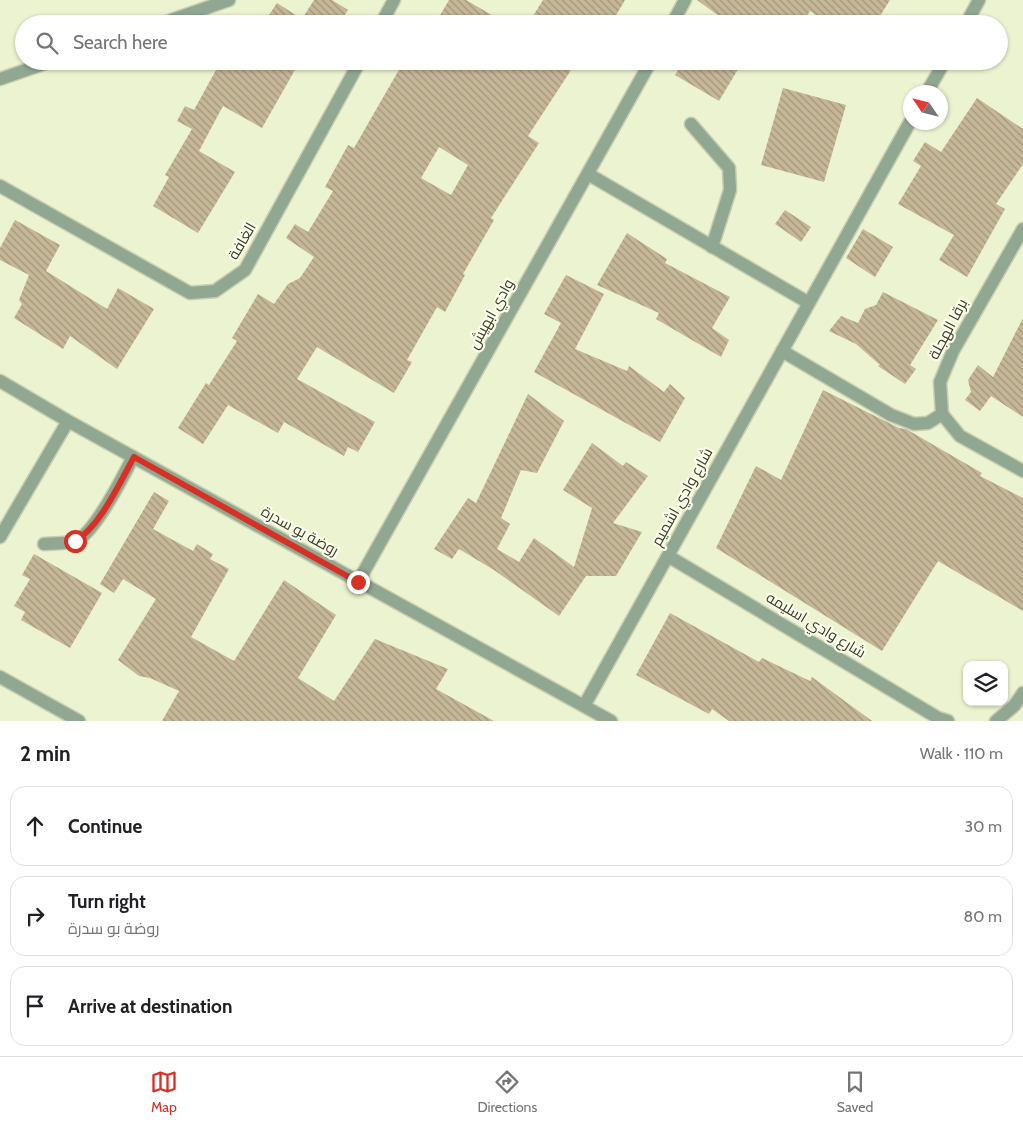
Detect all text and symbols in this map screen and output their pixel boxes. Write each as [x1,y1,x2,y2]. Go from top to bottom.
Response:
search box [15,15,1008,70]
icon: search [33,29,61,57]
text: Search here [73,31,167,54]
north arrow [903,85,948,130]
street label: الغافة [224,219,260,263]
street label: وادي ابهيش [464,276,520,354]
street label: برقا الهجلة [925,296,972,363]
street label: شارع وادي اشميم [648,445,719,551]
street label: روضة بو سدرة [258,502,342,560]
route start [64,530,87,553]
route end [347,571,370,594]
street label: شارع وادي اسليمه [761,588,869,664]
map controls [963,661,1008,706]
button: layers [963,661,1008,706]
text: 2 min [20,741,71,766]
text: Walk · 110 m [920,744,1003,763]
icon: ahead [21,812,49,840]
text: Continue [68,815,142,838]
text: 30 m [965,817,1002,836]
text: Turn right [68,890,146,913]
icon: right [21,902,49,930]
text: 80 m [964,907,1002,926]
text: روضة بو سدرة [68,919,159,938]
icon: arrive [21,992,49,1020]
text: Arrive at destination [68,995,232,1018]
tab: Map [150,1068,178,1116]
tab: Directions [477,1068,537,1116]
tab: Saved [837,1068,873,1116]

